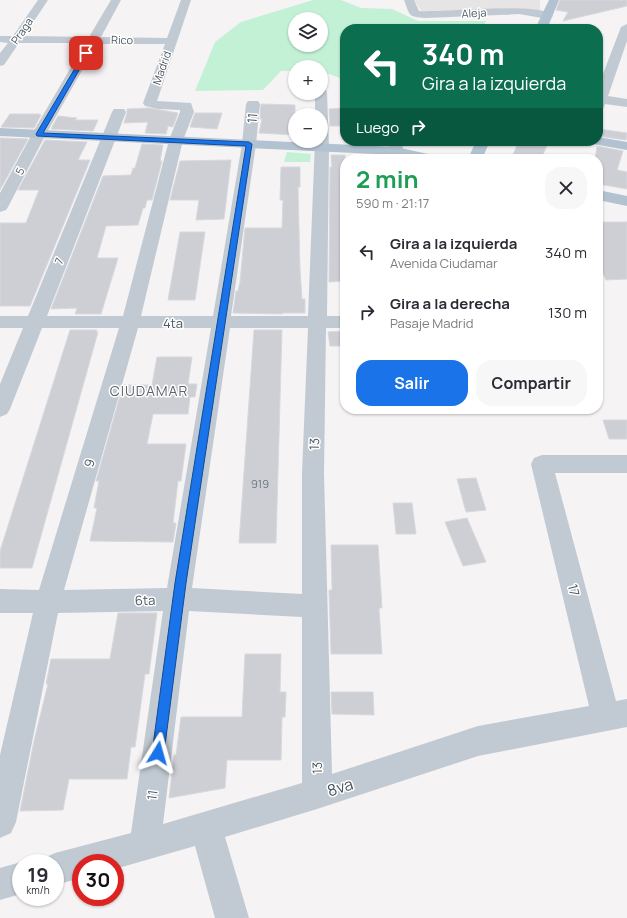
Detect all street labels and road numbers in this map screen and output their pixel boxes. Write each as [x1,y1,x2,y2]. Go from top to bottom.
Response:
street label: Aleja [461,4,487,21]
street label: Praga [7,14,36,47]
street label: Rico [111,32,134,47]
street label: Madrid [149,49,174,87]
street label: 11 [243,112,261,124]
street label: 5 [11,164,28,177]
street label: 7 [51,255,67,266]
street label: 4ta [163,314,183,332]
street label: 13 [305,438,323,450]
street label: 9 [79,457,99,469]
street label: 17 [564,582,584,598]
street label: 6ta [134,591,156,609]
street label: 13 [308,762,326,774]
street label: 8va [324,773,356,801]
street label: 11 [142,789,162,801]

